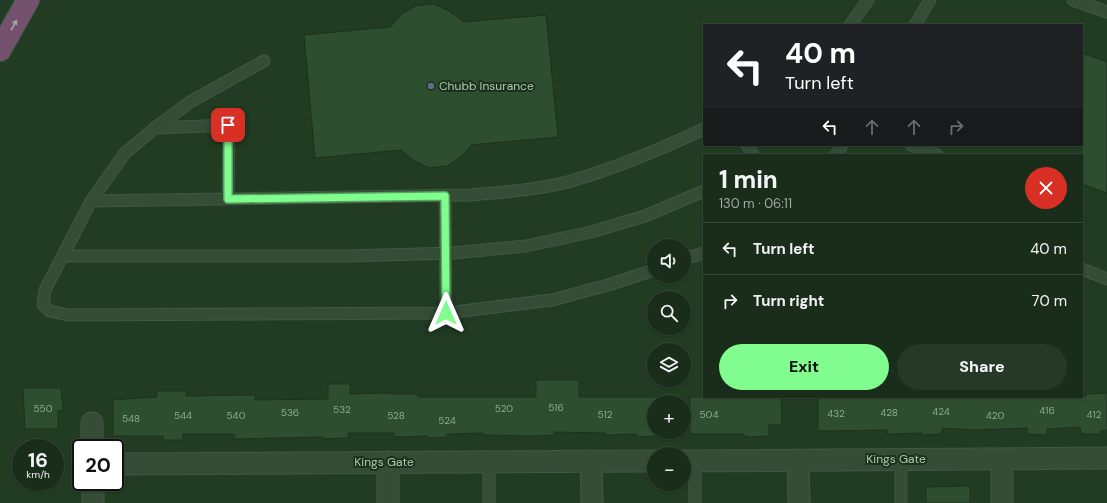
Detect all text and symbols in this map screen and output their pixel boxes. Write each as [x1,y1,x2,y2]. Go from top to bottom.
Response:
one-way arrow [11,19,18,31]
text: 40 m [785,35,856,72]
icon: left [719,40,771,92]
text: Turn left [785,71,854,95]
place label: Chubb Insurance [439,78,534,94]
marker: Chubb Insurance [426,81,436,91]
pin [211,108,245,142]
icon: arrive [217,114,239,136]
icon: left [819,116,841,138]
icon: ahead [861,116,883,138]
icon: ahead [903,116,925,138]
icon: right [945,116,967,138]
text: 1 min [719,164,778,195]
button: close [1025,167,1067,209]
text: 130 m · 06:11 [719,195,792,212]
icon: left [719,238,741,260]
map controls [647,239,691,491]
button: sound [647,239,691,283]
text: Turn left [753,239,814,259]
text: 40 m [1030,239,1067,259]
icon: right [719,290,741,312]
button: search [647,291,691,335]
text: Turn right [753,291,824,311]
text: 70 m [1032,291,1067,311]
position arrow [425,292,467,334]
button: layers [647,343,691,387]
button: Exit [719,344,889,390]
button: Share [897,344,1067,390]
button: + [647,395,691,439]
house number: 516 [548,401,564,414]
house number: 550 [33,402,53,415]
house number: 520 [495,402,513,415]
house number: 532 [333,403,351,416]
house number: 416 [1039,404,1055,417]
house number: 424 [932,405,950,418]
house number: 536 [281,406,299,419]
house number: 428 [880,406,898,419]
house number: 432 [827,407,845,420]
house number: 512 [598,408,613,421]
house number: 504 [699,408,719,421]
house number: 412 [1087,408,1102,421]
house number: 544 [174,409,192,422]
house number: 540 [226,409,246,422]
house number: 528 [387,409,405,422]
house number: 420 [986,409,1004,422]
house number: 548 [122,412,140,425]
house number: 524 [438,414,456,427]
speed limit sign: 20 [72,439,124,491]
text: 16 [28,447,48,473]
button: − [647,447,691,491]
street label: Kings Gate [866,451,926,467]
street label: Kings Gate [354,454,414,470]
text: km/h [26,468,50,481]

